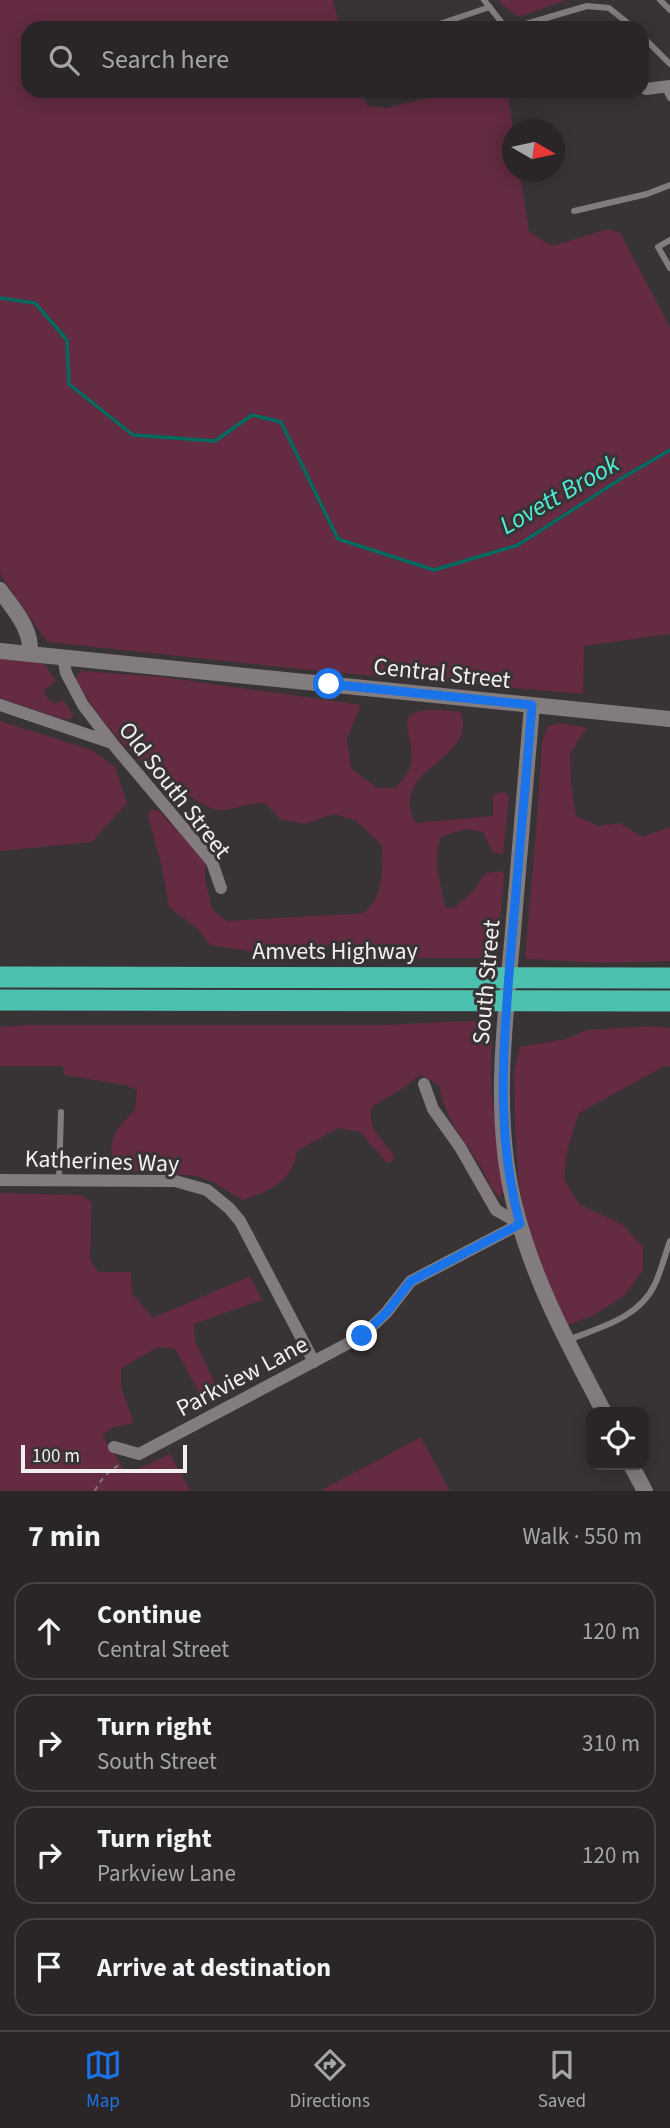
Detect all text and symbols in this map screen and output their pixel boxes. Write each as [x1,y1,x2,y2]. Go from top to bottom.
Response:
search box [21,21,649,98]
icon: search [45,41,83,79]
text: Search here [101,41,229,78]
north arrow [502,119,565,182]
water label: Lovett Brook [492,445,627,544]
street label: Central Street [372,649,512,698]
route start [313,668,344,699]
street label: Old South Street [110,714,239,866]
street label: South Street [464,918,509,1046]
street label: Amvets Highway [252,934,418,969]
street label: Katherines Way [24,1141,180,1182]
route end [346,1320,377,1351]
street label: Parkview Lane [170,1327,314,1426]
map controls [586,1407,649,1470]
button: locate [586,1407,649,1470]
scale bar [21,1442,187,1474]
text: 100 m [32,1443,80,1470]
text: 7 min [28,1515,101,1558]
text: Walk · 550 m [523,1520,642,1553]
text: Continue [97,1596,202,1633]
icon: ahead [30,1612,68,1650]
text: 120 m [582,1615,640,1648]
text: Central Street [97,1633,229,1666]
text: Turn right [97,1708,212,1745]
icon: right [30,1724,68,1762]
text: 310 m [582,1727,640,1760]
text: South Street [97,1745,217,1778]
text: Turn right [97,1820,212,1857]
icon: right [30,1836,68,1874]
text: 120 m [582,1839,640,1872]
text: Parkview Lane [97,1857,236,1890]
icon: arrive [30,1948,68,1986]
text: Arrive at destination [97,1949,331,1986]
tab: Map [84,2046,122,2115]
tab: Directions [290,2046,370,2115]
tab: Saved [538,2046,586,2115]

